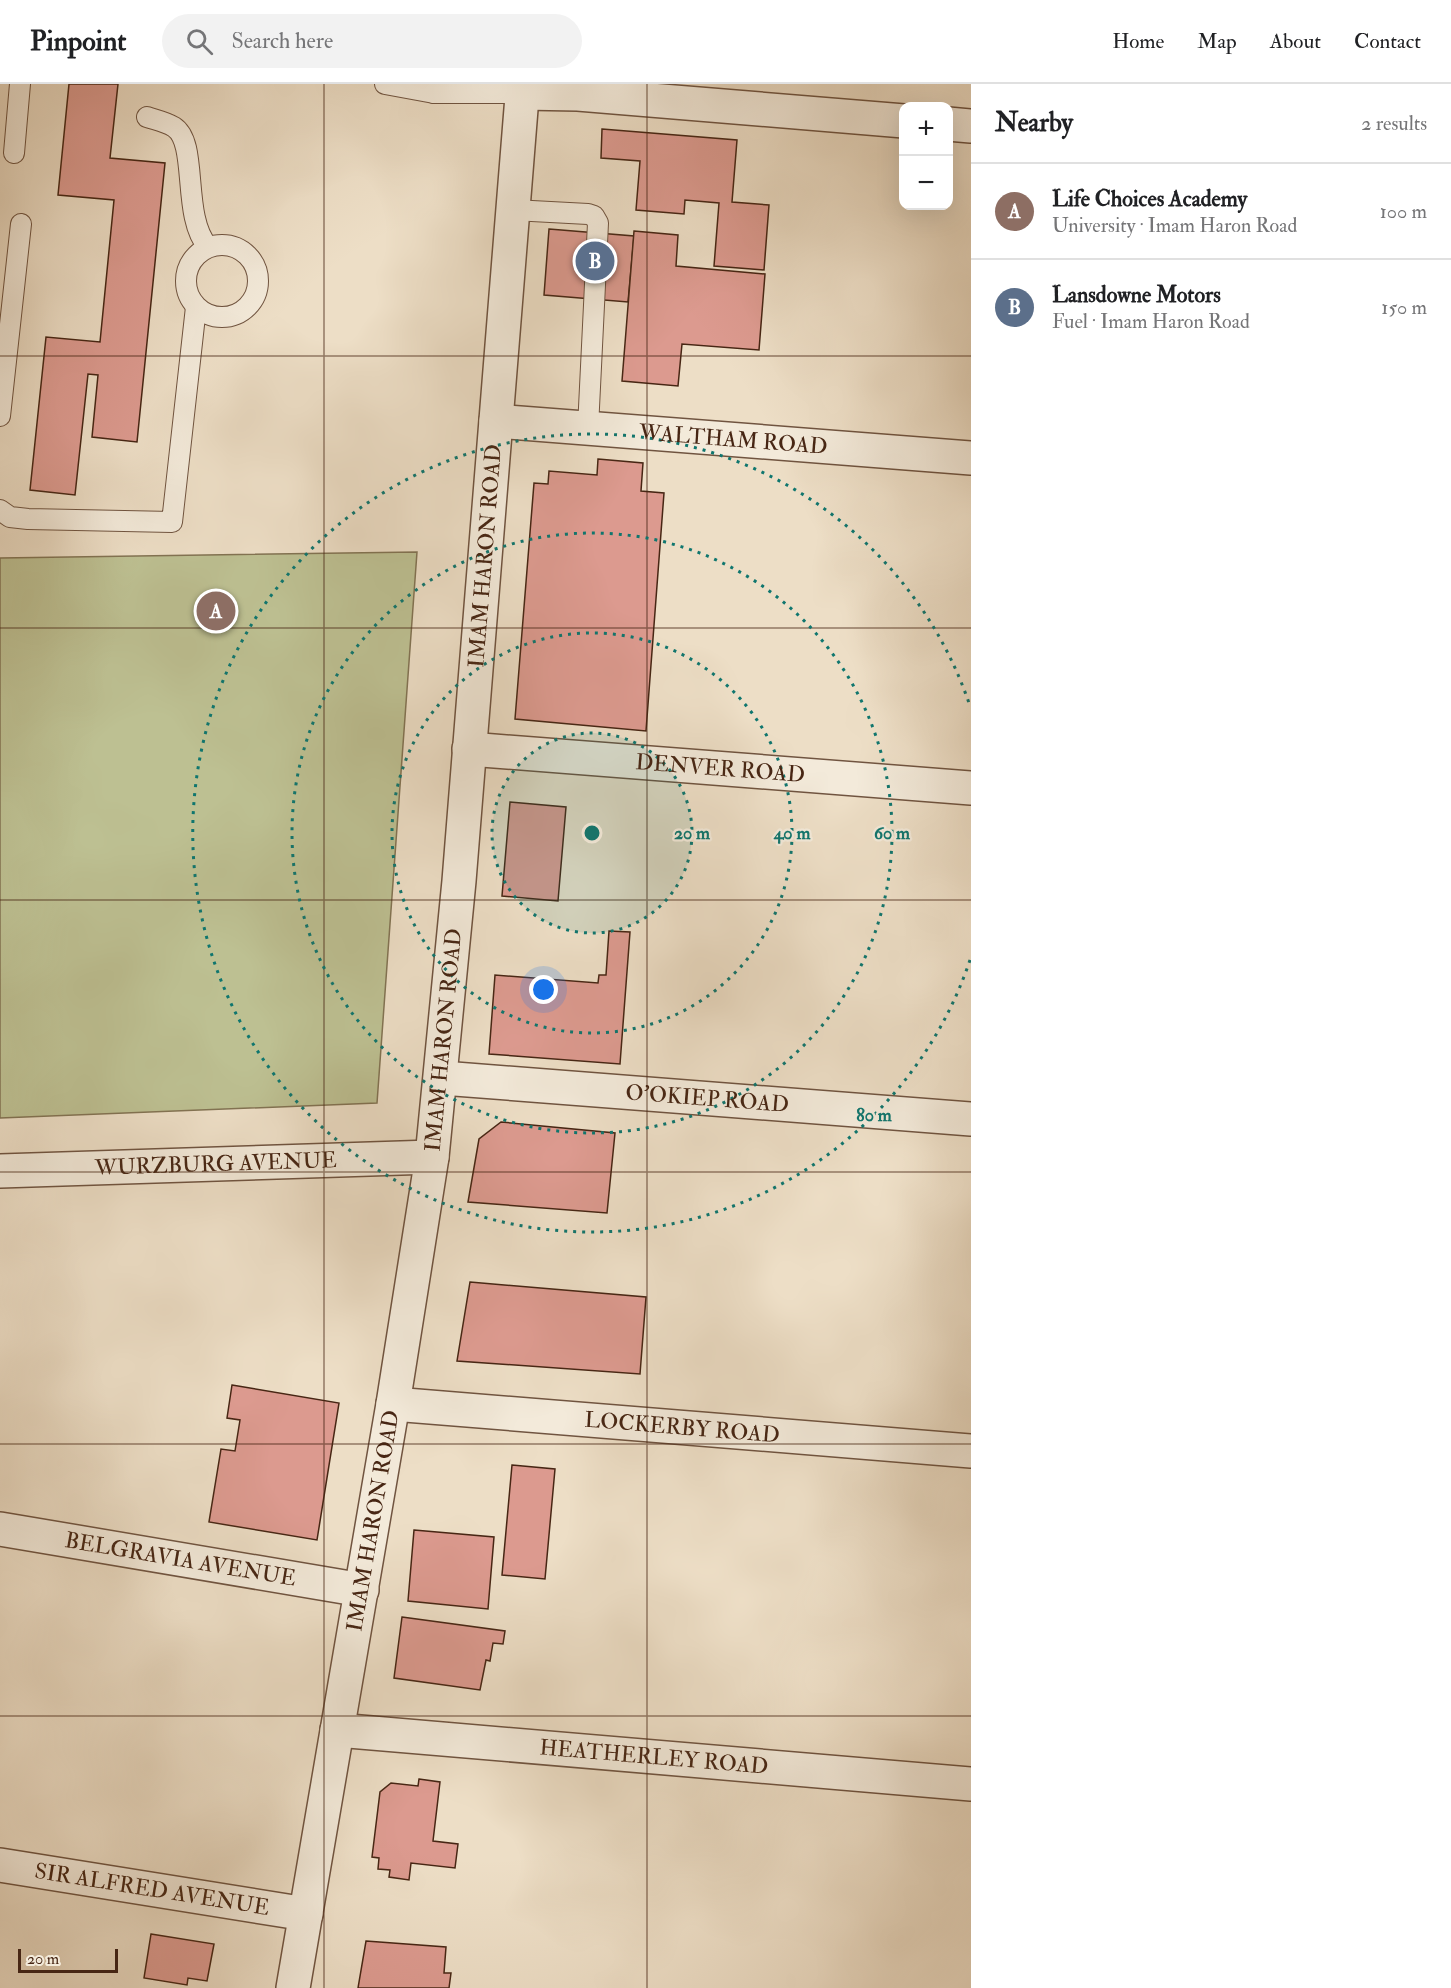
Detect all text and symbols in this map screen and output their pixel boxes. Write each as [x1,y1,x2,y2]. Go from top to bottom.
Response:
search box [162,14,582,68]
text: Pinpoint [30,24,126,59]
icon: search [183,25,216,58]
text: Search here [231,27,333,55]
text: Home [1112,28,1164,55]
text: Map [1197,28,1237,55]
text: About [1270,28,1321,55]
text: Contact [1354,28,1421,55]
map controls [899,102,953,210]
button: + [899,102,953,156]
text: Nearby [995,107,1073,139]
text: 2 results [1361,111,1427,136]
button: − [899,156,953,210]
text: Life Choices Academy [1052,185,1247,213]
text: A [1008,199,1021,224]
text: 100 m [1380,199,1427,224]
text: University · Imam Haron Road [1052,213,1297,238]
pin: B [576,238,614,284]
text: Lansdowne Motors [1052,281,1221,309]
text: B [1008,295,1021,320]
text: 150 m [1381,295,1427,320]
text: Fuel · Imam Haron Road [1052,309,1250,334]
street label: WALTHAM ROAD [637,418,829,461]
street label: IMAM HARON ROAD [462,443,508,669]
pin: A [196,588,236,634]
street label: DENVER ROAD [634,748,806,789]
text: 20 m [674,822,711,845]
text: 40 m [773,822,811,845]
text: 60 m [874,822,911,845]
centre of rings [582,823,602,843]
street label: IMAM HARON ROAD [419,927,468,1153]
your location [529,975,558,1004]
street label: O'OKIEP ROAD [624,1078,790,1119]
text: 80 m [856,1104,893,1127]
street label: WURZBURG AVENUE [93,1146,338,1182]
street label: LOCKERBY ROAD [583,1406,781,1449]
street label: IMAM HARON ROAD [340,1408,406,1634]
street label: BELGRAVIA AVENUE [63,1526,298,1593]
street label: HEATHERLEY ROAD [538,1733,769,1781]
street label: SIR ALFRED AVENUE [33,1857,272,1922]
scale bar [18,1946,118,1974]
text: 20 m [27,1949,59,1969]

